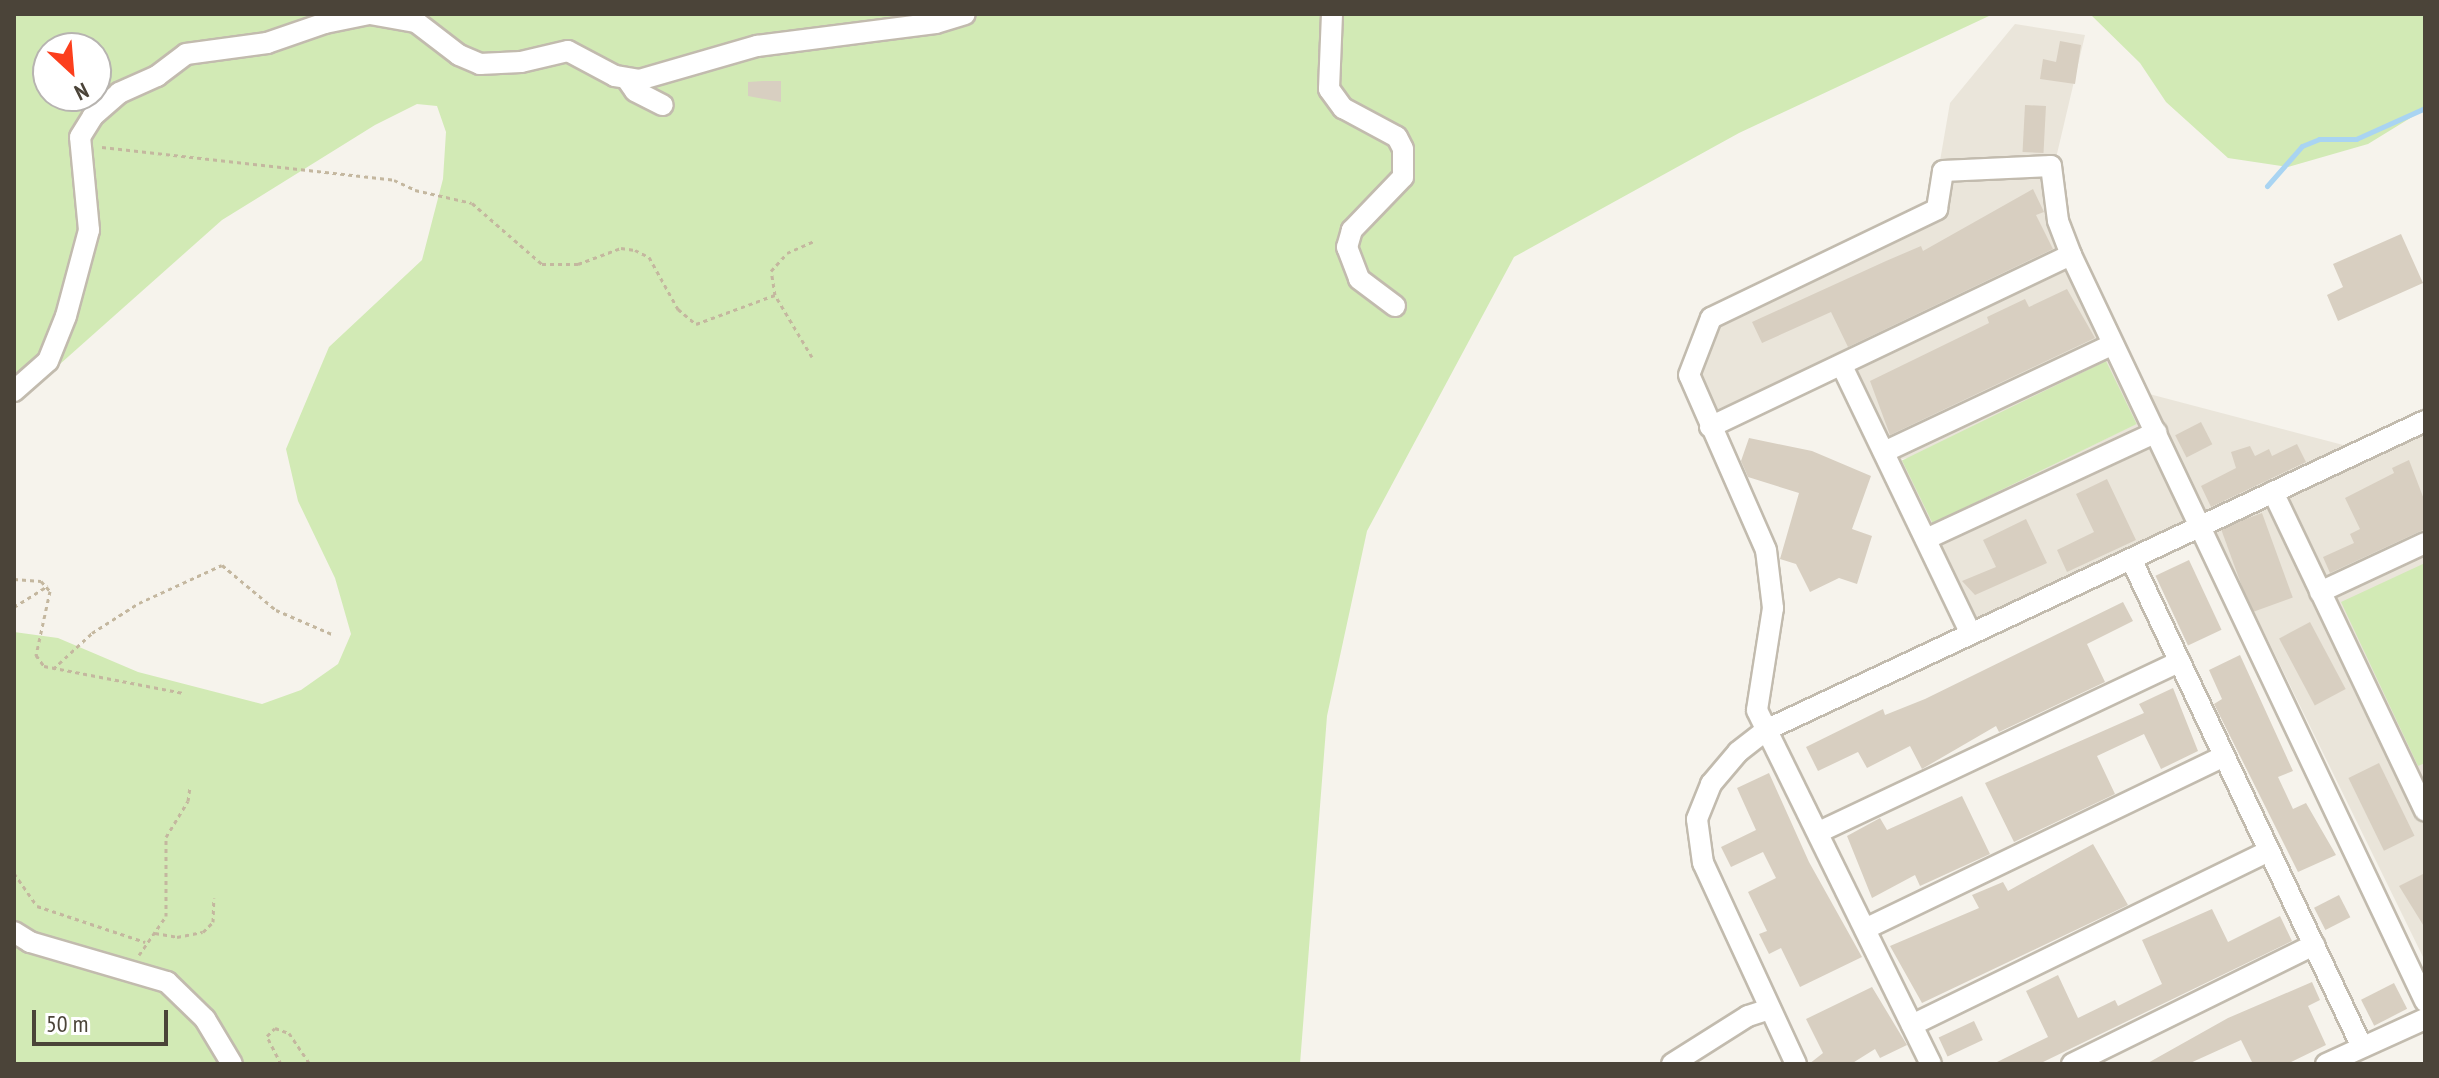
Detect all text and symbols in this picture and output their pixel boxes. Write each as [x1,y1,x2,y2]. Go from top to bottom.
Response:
north arrow [32,32,112,112]
text: N [70,77,93,107]
scale bar [36,994,172,1044]
text: 50 m [46,1008,88,1039]

